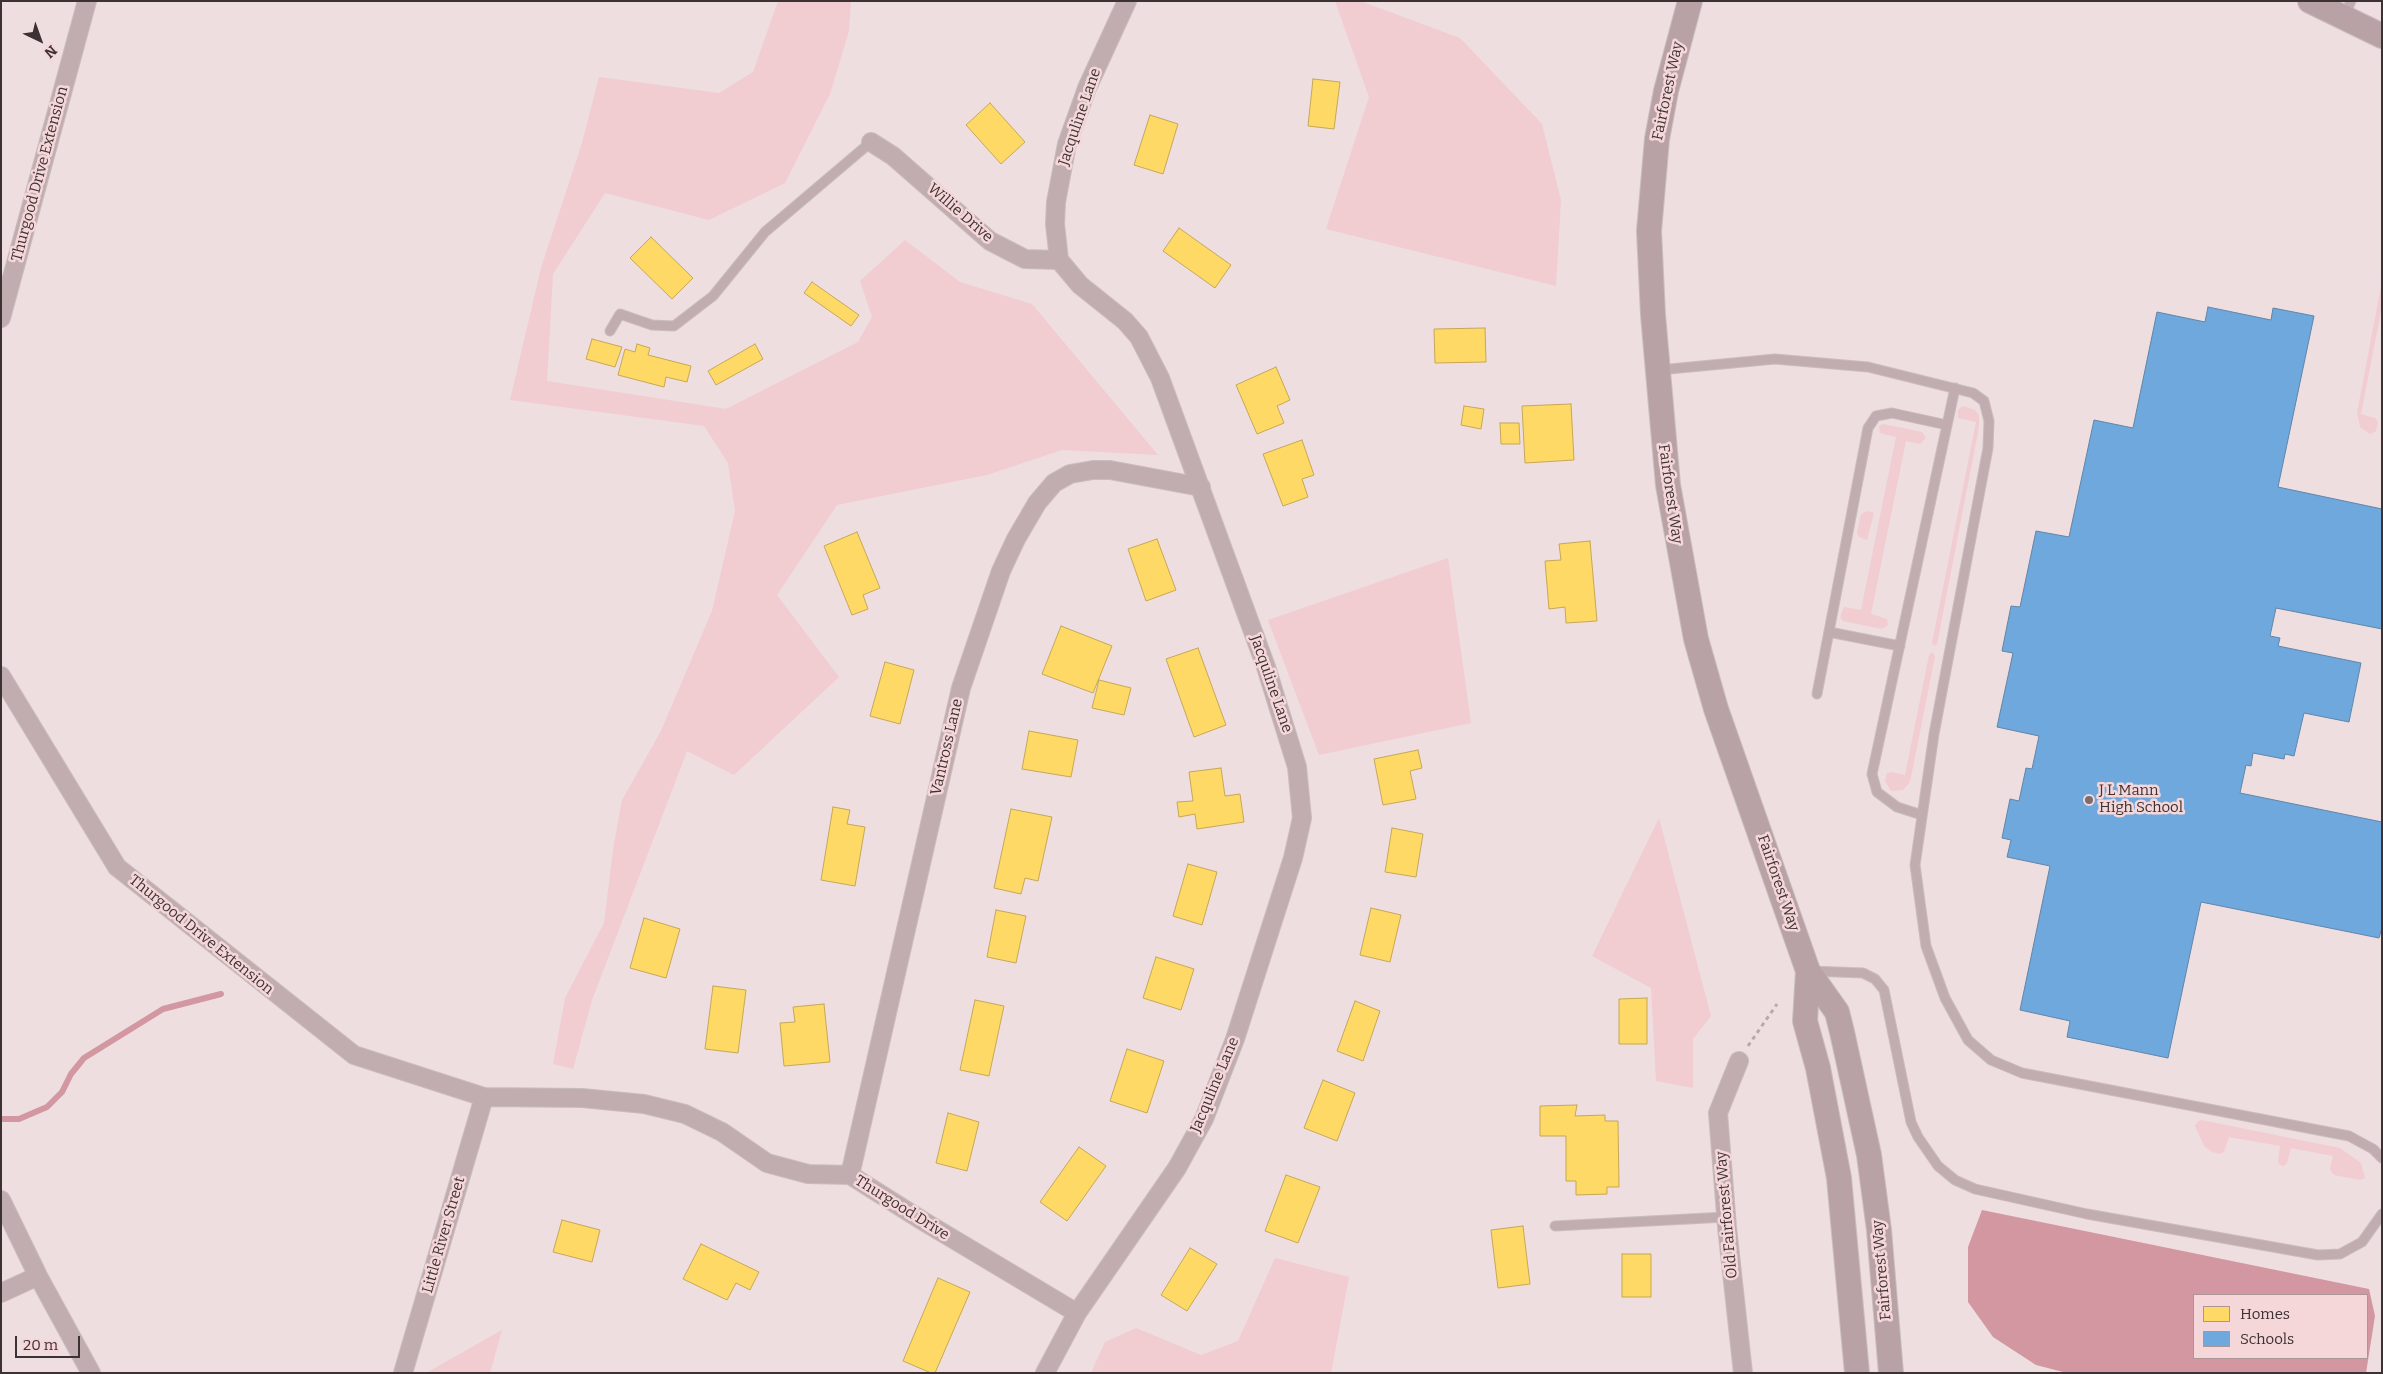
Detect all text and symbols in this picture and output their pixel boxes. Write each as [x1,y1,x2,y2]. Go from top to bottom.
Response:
north arrow [15,15,65,65]
street label: Fairforest Way [1649,40,1687,142]
text: N [41,42,60,61]
street label: Jacquline Lane [1055,66,1105,168]
street label: Thurgood Drive Extension [8,84,72,264]
street label: Willie Drive [924,180,996,246]
street label: Fairforest Way [1654,443,1686,545]
street label: Jacquline Lane [1246,633,1296,735]
street label: Vantross Lane [927,697,967,797]
place label: J L Mann High School [2099,782,2183,817]
marker: J L Mann High School [2083,794,2095,806]
street label: Fairforest Way [1753,832,1803,934]
street label: Thurgood Drive Extension [125,871,277,999]
street label: Jacquline Lane [1187,1035,1243,1135]
street label: Old Fairforest Way [1712,1150,1742,1280]
street label: Thurgood Drive [851,1172,953,1244]
street label: Little River Street [419,1175,469,1295]
street label: Fairforest Way [1869,1219,1895,1321]
legend [2193,1294,2368,1359]
text: Homes [2240,1305,2290,1323]
scale bar [18,1326,82,1358]
text: Schools [2240,1330,2294,1348]
text: 20 m [23,1336,58,1354]

